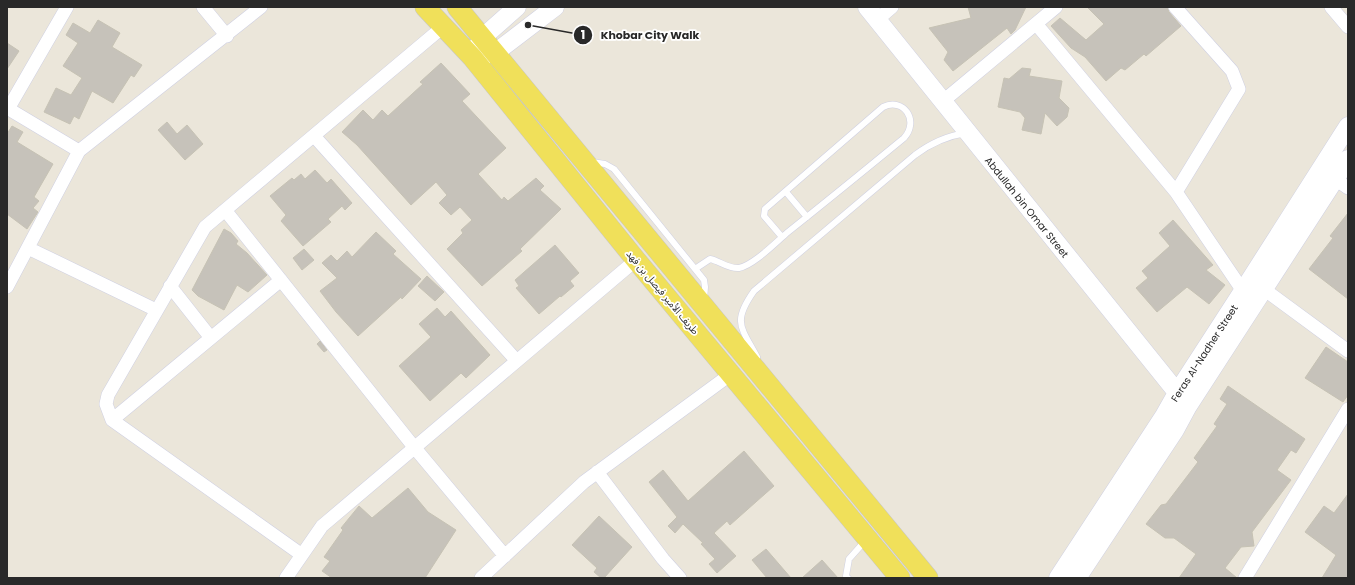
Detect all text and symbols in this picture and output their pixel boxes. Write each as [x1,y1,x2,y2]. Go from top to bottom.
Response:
callout: Khobar City Walk [573,24,707,47]
text: 1 [581,26,585,43]
text: Khobar City Walk [601,27,699,43]
street label: Abdullah bin Omar Street [981,154,1072,261]
street label: طريف الأمير فيصل بن فهد [623,247,703,338]
street label: Feras Al-Nadher Street [1167,301,1242,405]

